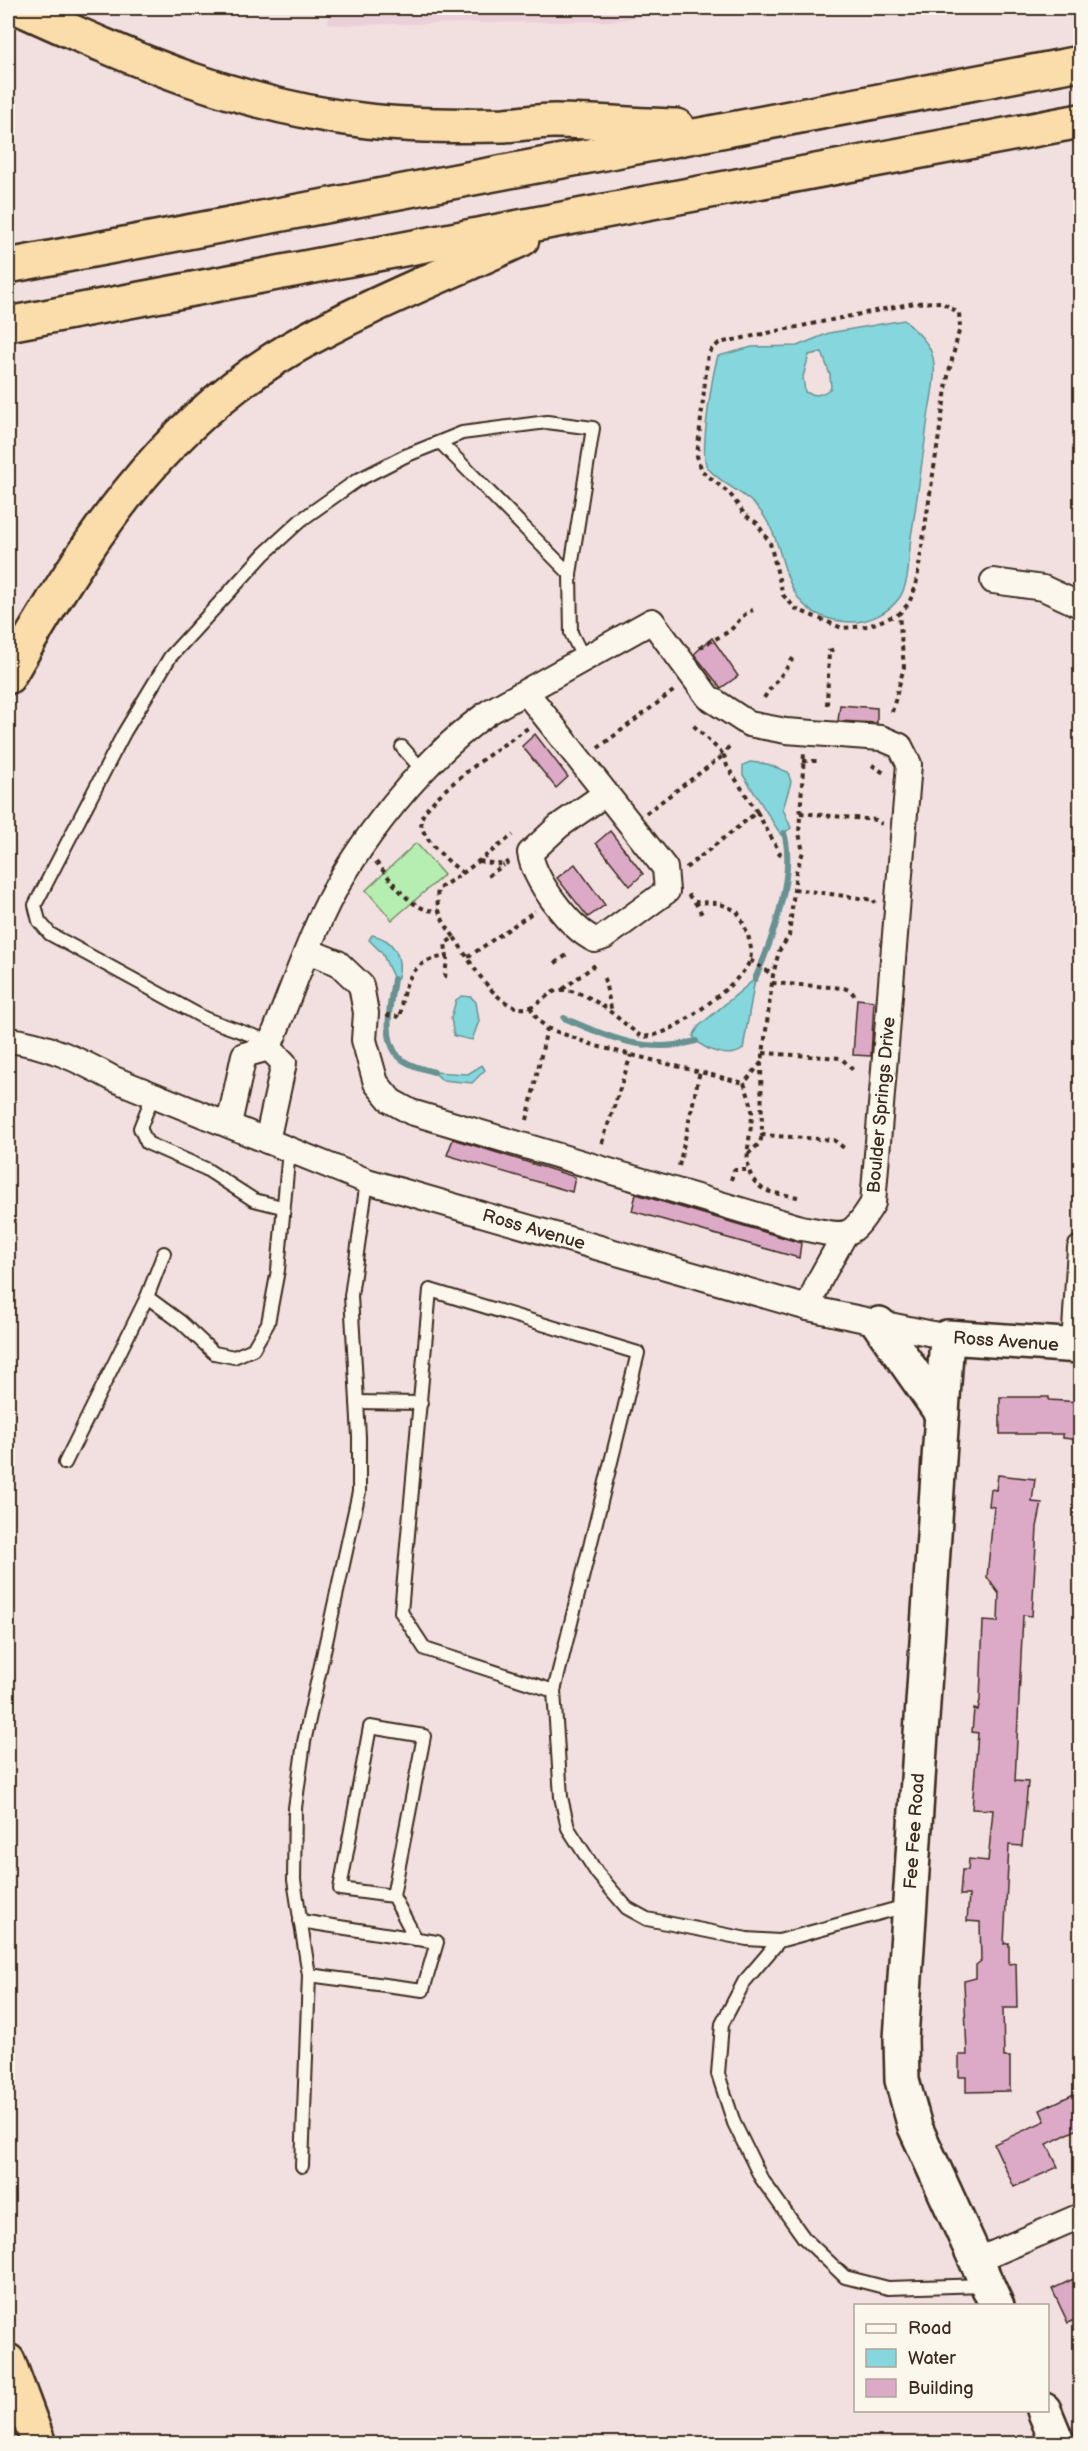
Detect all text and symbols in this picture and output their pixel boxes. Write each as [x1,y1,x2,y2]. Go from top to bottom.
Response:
street label: Boulder Springs Drive [863,1016,900,1194]
street label: Ross Avenue [480,1205,588,1254]
street label: Ross Avenue [952,1327,1060,1356]
street label: Fee Fee Road [900,1772,929,1890]
legend [854,2304,1049,2412]
text: Road [908,2318,952,2339]
text: Water [908,2348,956,2369]
text: Building [908,2378,974,2399]

